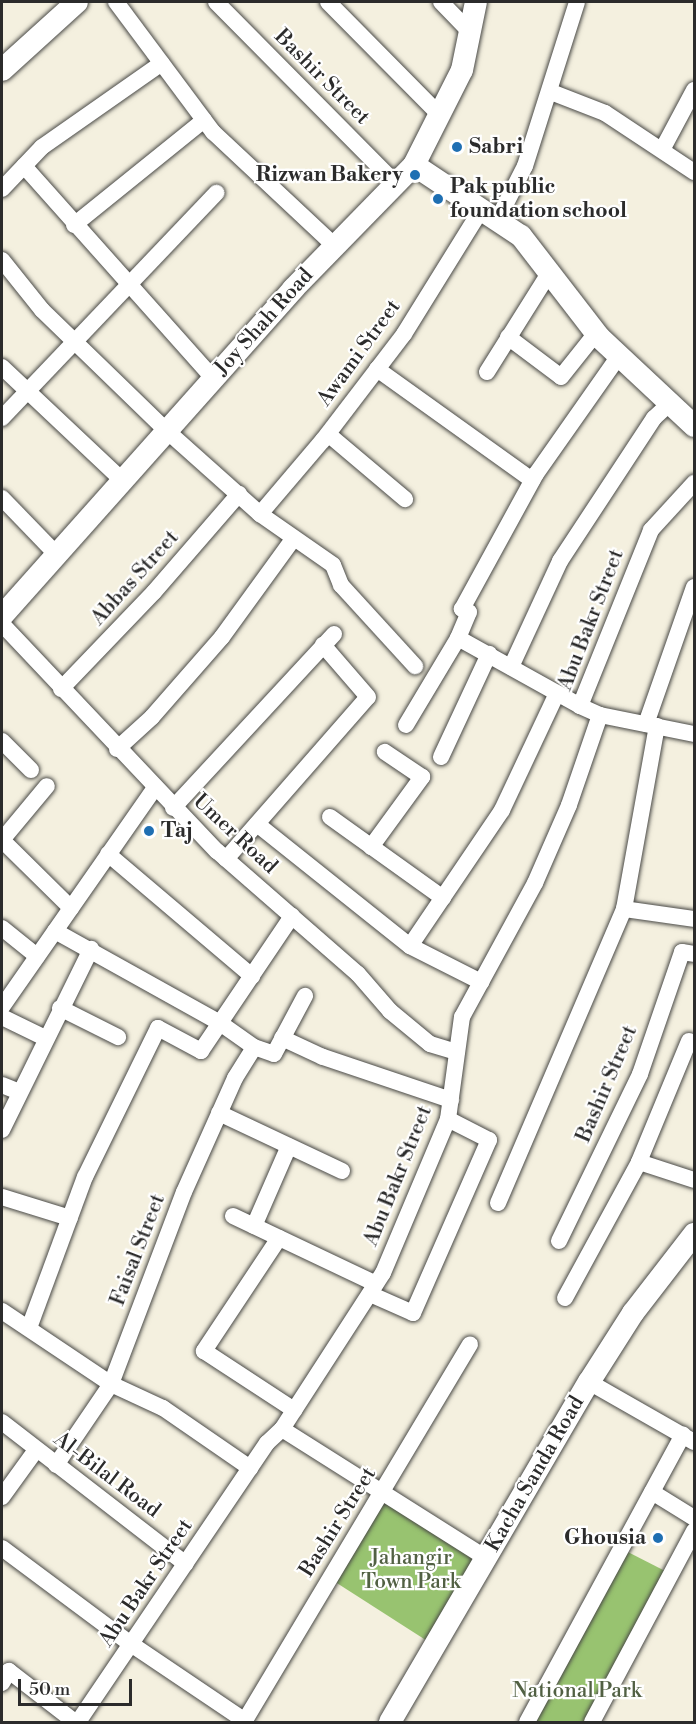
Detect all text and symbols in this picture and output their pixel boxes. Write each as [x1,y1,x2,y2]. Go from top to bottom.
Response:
street label: Bashir Street [269,24,375,130]
place label: Sabri [469,134,523,160]
marker: Sabri [450,140,464,154]
place label: Rizwan Bakery [256,162,403,188]
marker: Rizwan Bakery [408,168,422,182]
place label: Pak public foundation school [450,174,627,224]
marker: Pak public foundation school [431,192,445,206]
street label: Joy Shah Road [209,263,319,381]
street label: Awami Street [312,295,406,411]
street label: Abbas Street [86,525,184,631]
street label: Abu Bakr Street [553,546,629,694]
street label: Umer Road [188,789,282,879]
place label: Taj [161,818,193,844]
marker: Taj [142,824,156,838]
street label: Bashir Street [571,1022,643,1146]
street label: Abu Bakr Street [358,1102,438,1250]
street label: Faisal Street [105,1191,171,1309]
street label: Kacha Sanda Road [480,1392,590,1556]
street label: Al-Bilal Road [49,1427,165,1523]
street label: Bashir Street [294,1463,382,1581]
street label: Abu Bakr Street [94,1514,198,1652]
place label: Ghousia [564,1525,646,1551]
marker: Ghousia [651,1531,665,1545]
park label: Jahangir Town Park [361,1545,461,1595]
scale bar [21,1667,135,1705]
text: 50 m [29,1678,70,1701]
park label: National Park [512,1678,642,1704]

